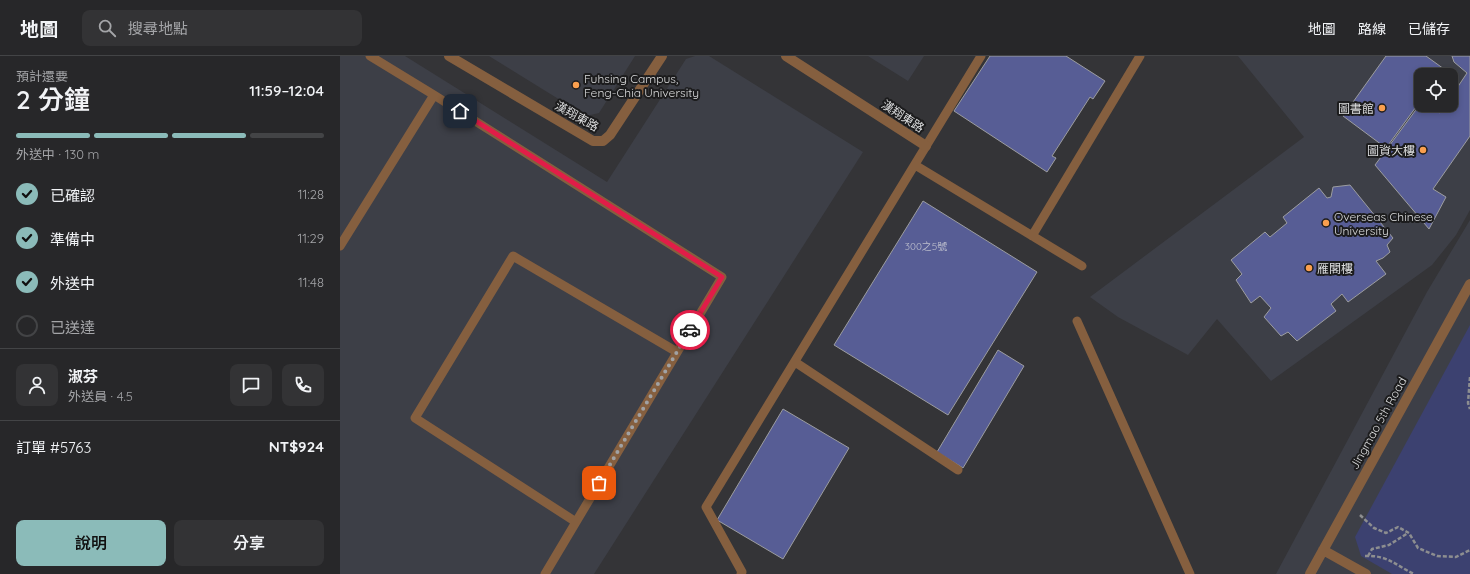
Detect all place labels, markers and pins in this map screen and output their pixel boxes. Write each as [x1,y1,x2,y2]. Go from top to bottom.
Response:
place label: Fuhsing Campus, Feng-Chia University [584,71,699,100]
marker: Fuhsing Campus, Feng-Chia University [571,80,581,90]
pin [443,94,477,128]
place label: 圖書館 [1338,101,1374,116]
marker: 圖書館 [1377,103,1387,113]
place label: 圖資大樓 [1367,143,1415,158]
marker: 圖資大樓 [1418,145,1428,155]
place label: Overseas Chinese University [1334,209,1433,238]
marker: Overseas Chinese University [1321,218,1331,228]
place label: 雁閣樓 [1317,261,1353,276]
marker: 雁閣樓 [1304,263,1314,273]
pin [582,466,616,500]

